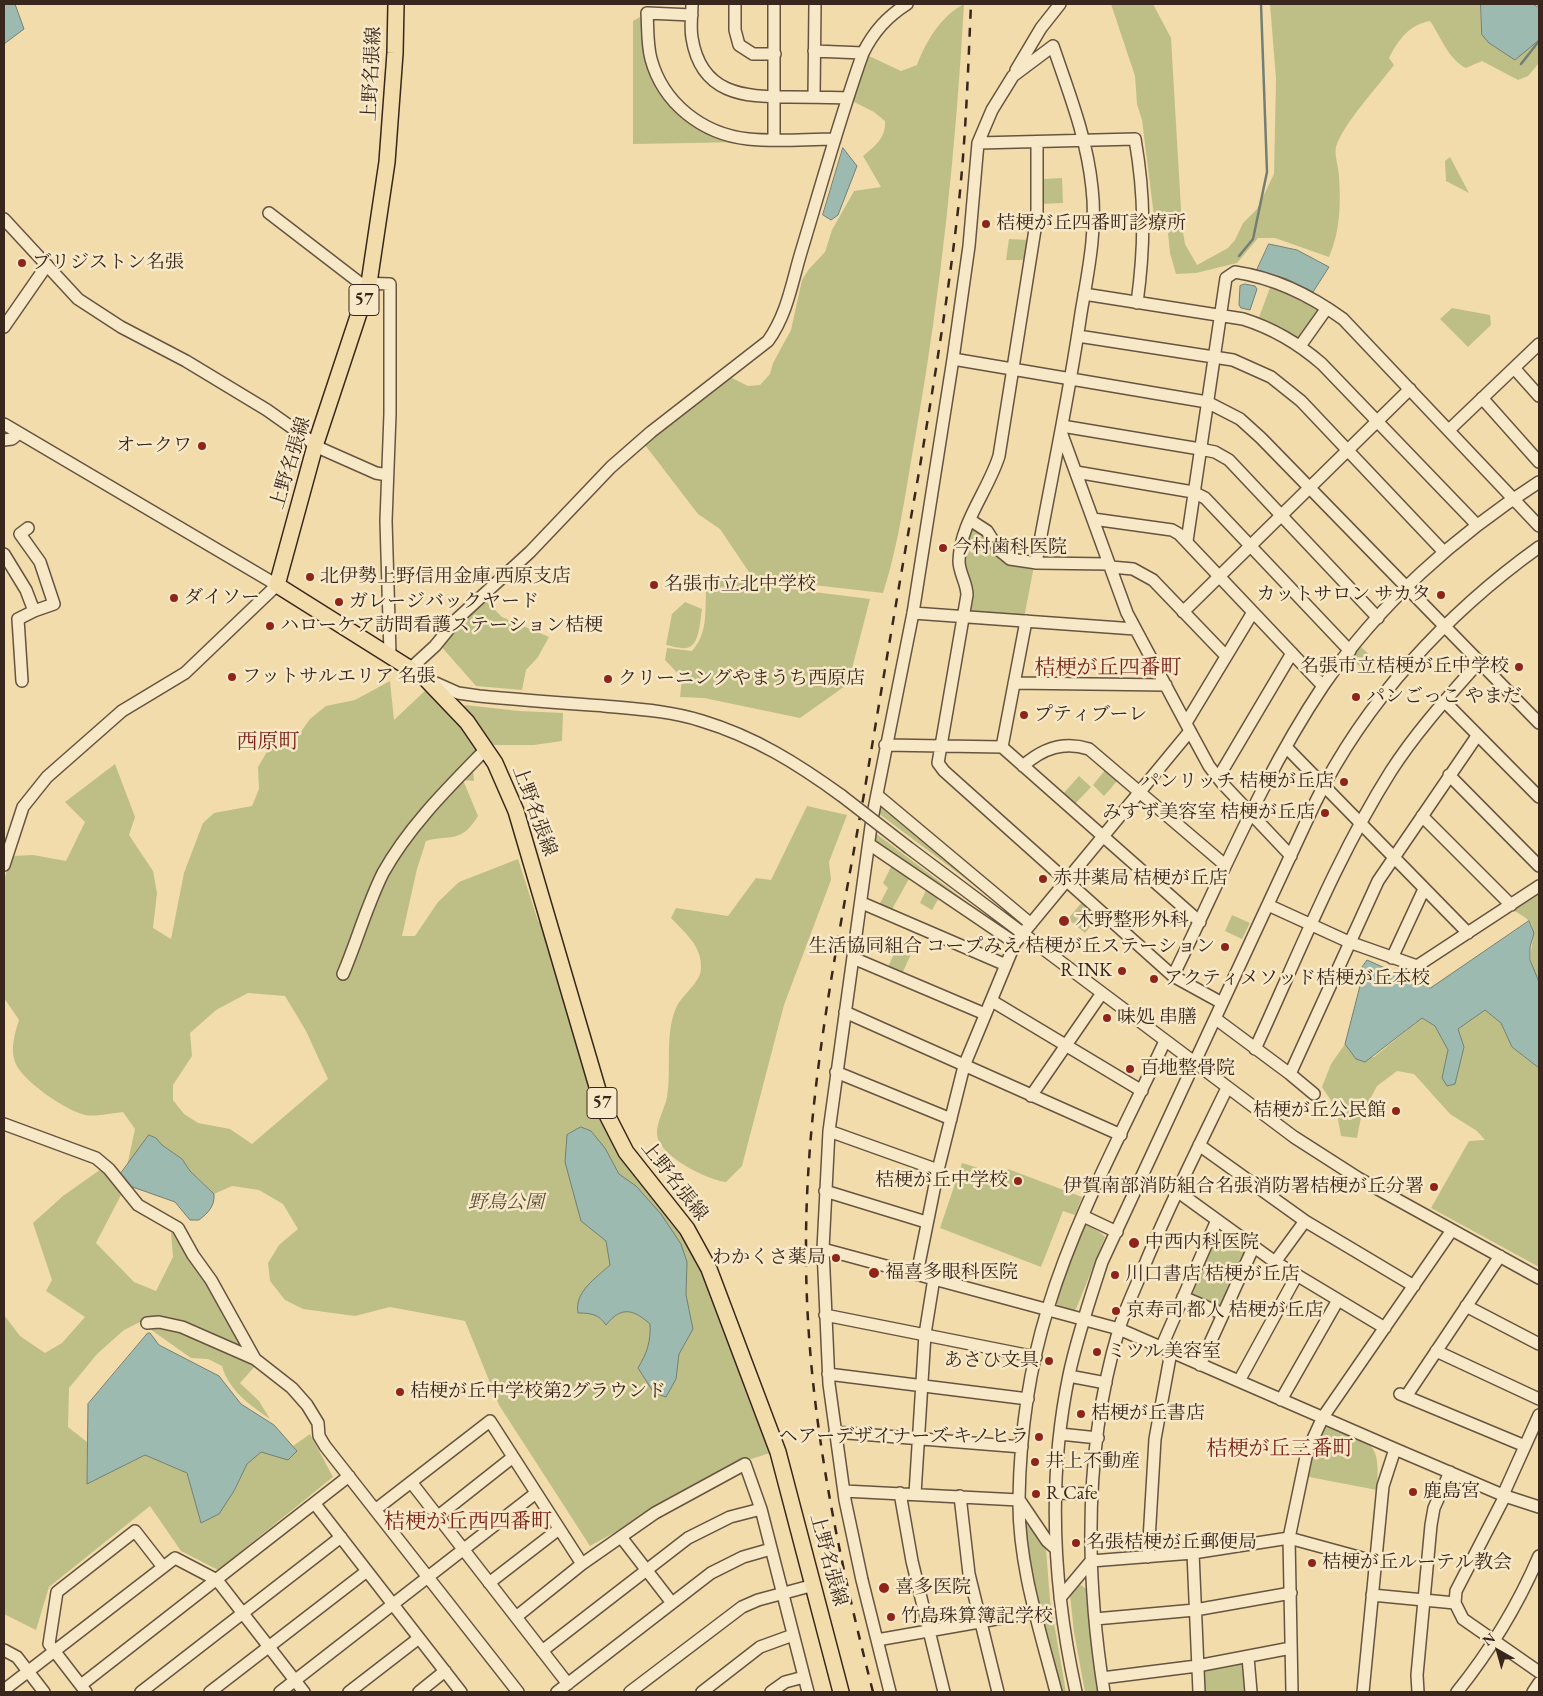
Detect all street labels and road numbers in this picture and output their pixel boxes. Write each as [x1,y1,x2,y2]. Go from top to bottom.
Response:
street label: 上野名張線 [358,26,386,122]
road number: 57 [349,284,379,316]
street label: 上野名張線 [266,414,316,512]
street label: 上野名張線 [507,762,561,860]
road number: 57 [587,1088,617,1118]
street label: 上野名張線 [636,1137,712,1225]
street label: 上野名張線 [805,1511,851,1609]

